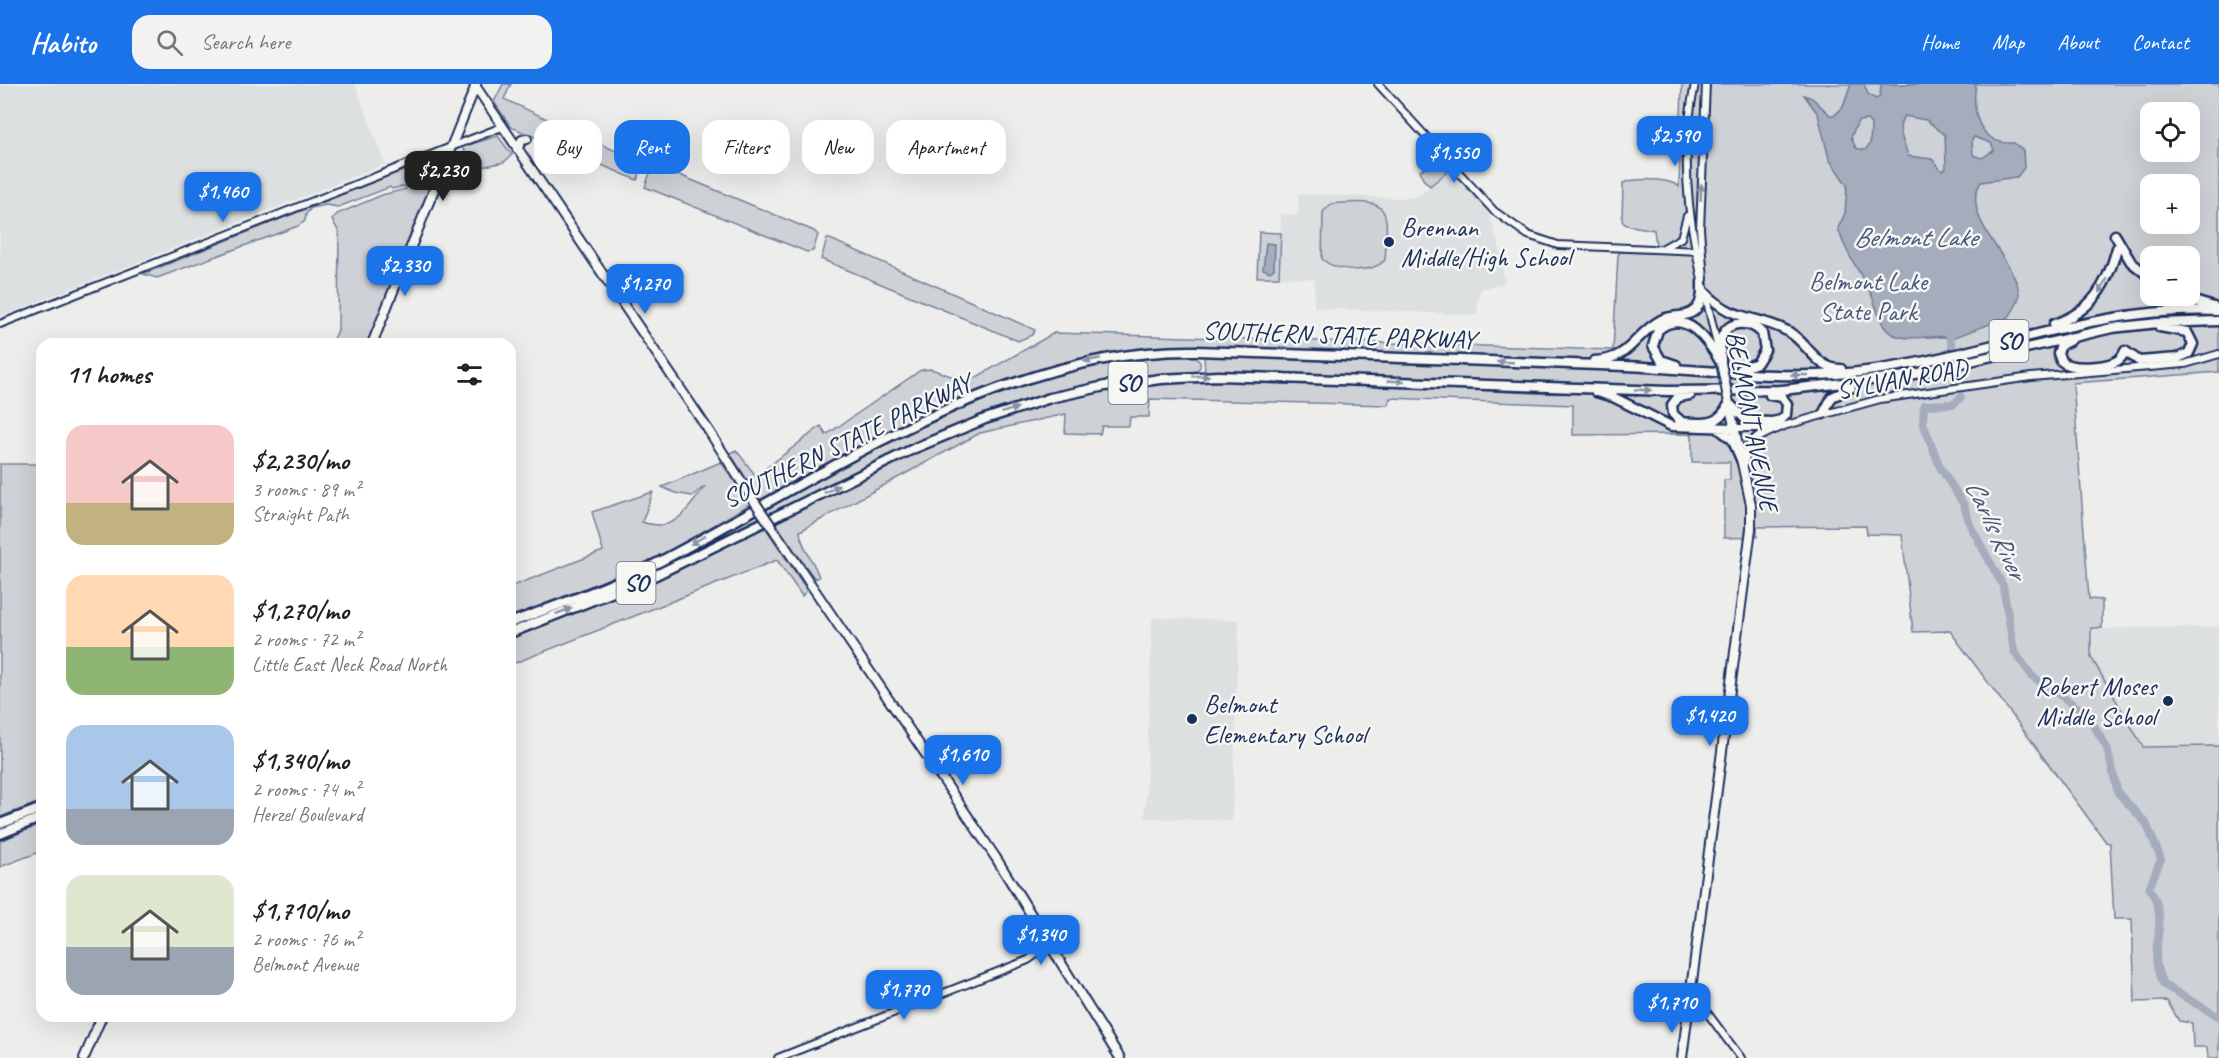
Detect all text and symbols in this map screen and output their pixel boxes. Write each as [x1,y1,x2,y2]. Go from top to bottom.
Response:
search box [132,15,552,69]
text: Habito [30,25,96,60]
icon: search [153,26,186,59]
text: Search here [201,28,291,56]
text: Home [1921,29,1959,55]
text: Map [1992,29,2024,55]
text: About [2057,29,2099,55]
text: Contact [2132,29,2189,55]
map controls [2140,102,2200,306]
button: locate [2140,102,2200,162]
pin: $2,590 [1626,116,1724,167]
chip: Buy [534,120,602,174]
chip: Rent [614,120,690,174]
chip: Filters [702,120,790,174]
chip: New [802,120,874,174]
chip: Apartment [886,120,1006,174]
text: $2,590 [1651,123,1699,148]
pin: $1,550 [1405,133,1503,184]
text: $1,550 [1430,140,1478,165]
pin: $2,230 [394,151,492,202]
text: $2,230 [419,158,467,183]
pin: $1,460 [174,172,272,223]
button: + [2140,174,2200,234]
text: $1,460 [198,179,248,204]
one-way arrow [1696,183,1706,202]
place label: Brennan Middle/High School [1401,211,1576,274]
water label: Belmont Lake [1854,220,1980,254]
marker: Brennan Middle/High School [1382,235,1396,249]
pin: $2,330 [356,246,454,297]
button: − [2140,246,2200,306]
text: $2,330 [381,253,429,278]
pin: $1,270 [596,264,694,315]
park label: Belmont Lake State Park [1809,265,1930,328]
text: $1,270 [621,271,669,296]
one-way arrow [2098,278,2109,294]
street label: SOUTHERN STATE PARKWAY [1202,314,1481,356]
road number: SO [1990,320,2028,362]
street label: BELMONT AVENUE [1718,328,1786,518]
street label: SYLVAN ROAD [1834,351,1972,407]
one-way arrow [1082,356,1101,365]
one-way arrow [1496,357,1515,367]
text: 11 homes [66,358,151,391]
icon: filters [453,358,486,391]
road number: SO [1108,362,1148,404]
street label: SOUTHERN STATE PARKWAY [717,364,981,516]
one-way arrow [1789,370,1808,380]
one-way arrow [1192,372,1211,381]
one-way arrow [1387,376,1406,386]
one-way arrow [1633,385,1652,394]
one-way arrow [1001,405,1019,414]
text: $2,230/mo [252,444,349,477]
icon: home [114,449,186,521]
water label: Carlls River [1957,474,2036,588]
text: 3 rooms · 89 m² [252,477,360,502]
one-way arrow [823,484,840,494]
text: Straight Path [252,502,349,527]
one-way arrow [690,535,706,546]
road number: SO [616,562,656,604]
text: $1,270/mo [252,594,349,627]
icon: home [114,599,186,671]
one-way arrow [556,606,574,616]
text: 2 rooms · 72 m² [252,627,360,652]
text: Little East Neck Road North [252,652,447,677]
place label: Robert Moses Middle School [2035,670,2161,733]
place label: Belmont Elementary School [1204,688,1371,751]
marker: Robert Moses Middle School [2161,694,2175,708]
pin: $1,420 [1661,696,1759,747]
text: $1,420 [1686,703,1734,728]
marker: Belmont Elementary School [1185,712,1199,726]
pin: $1,610 [914,735,1012,786]
text: $1,610 [938,742,988,767]
text: $1,340/mo [252,744,349,777]
icon: home [114,749,186,821]
text: 2 rooms · 74 m² [252,777,360,802]
text: Herzel Boulevard [252,802,363,827]
text: $1,710/mo [252,894,349,927]
icon: home [114,899,186,971]
pin: $1,340 [992,915,1090,966]
text: $1,340 [1017,922,1065,947]
text: 2 rooms · 76 m² [252,927,360,952]
text: Belmont Avenue [252,952,358,977]
pin: $1,770 [855,970,953,1021]
text: $1,770 [880,977,928,1002]
pin: $1,710 [1623,983,1721,1034]
text: $1,710 [1648,990,1696,1015]

